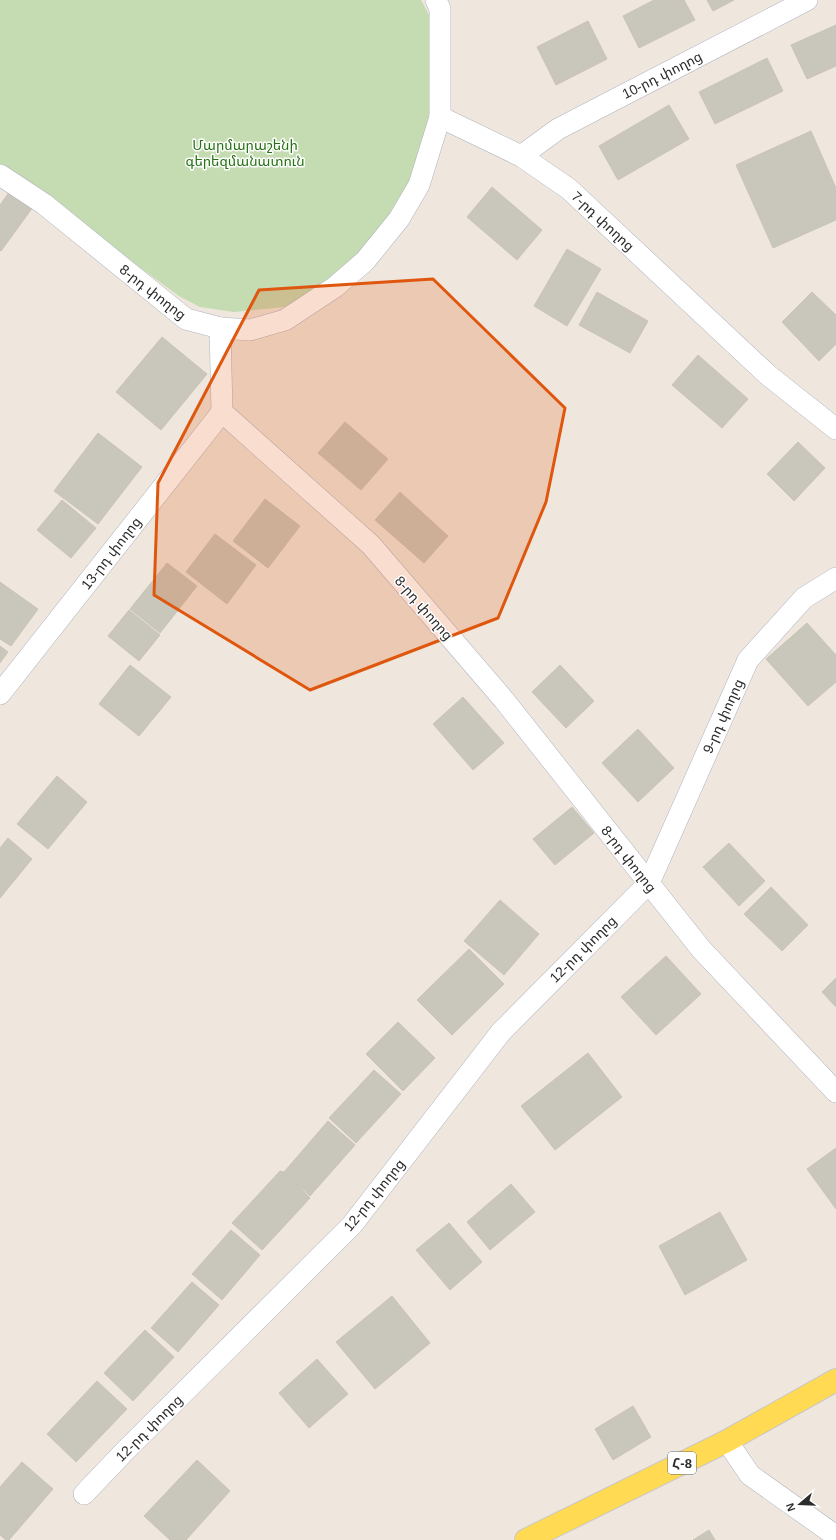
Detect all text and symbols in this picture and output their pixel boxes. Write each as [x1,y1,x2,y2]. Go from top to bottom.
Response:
street label: 10-րդ փողոց [619,48,705,102]
park label: Մարմարաշենի գերեզմանատուն [185,137,305,169]
street label: 7-րդ փողոց [568,188,638,254]
street label: 8-րդ փողոց [117,261,189,323]
street label: 13-րդ փողոց [78,514,144,592]
street label: 8-րդ փողոց [392,573,456,643]
street label: 9-րդ փողոց [699,676,747,756]
street label: 8-րդ փողոց [598,823,660,895]
street label: 12-րդ փողոց [546,912,620,986]
street label: 12-րդ փողոց [340,1156,408,1234]
street label: 12-րդ փողոց [112,1391,186,1465]
road number: Հ-8 [668,1452,696,1474]
north arrow [780,1484,820,1524]
text: N [784,1501,798,1513]

